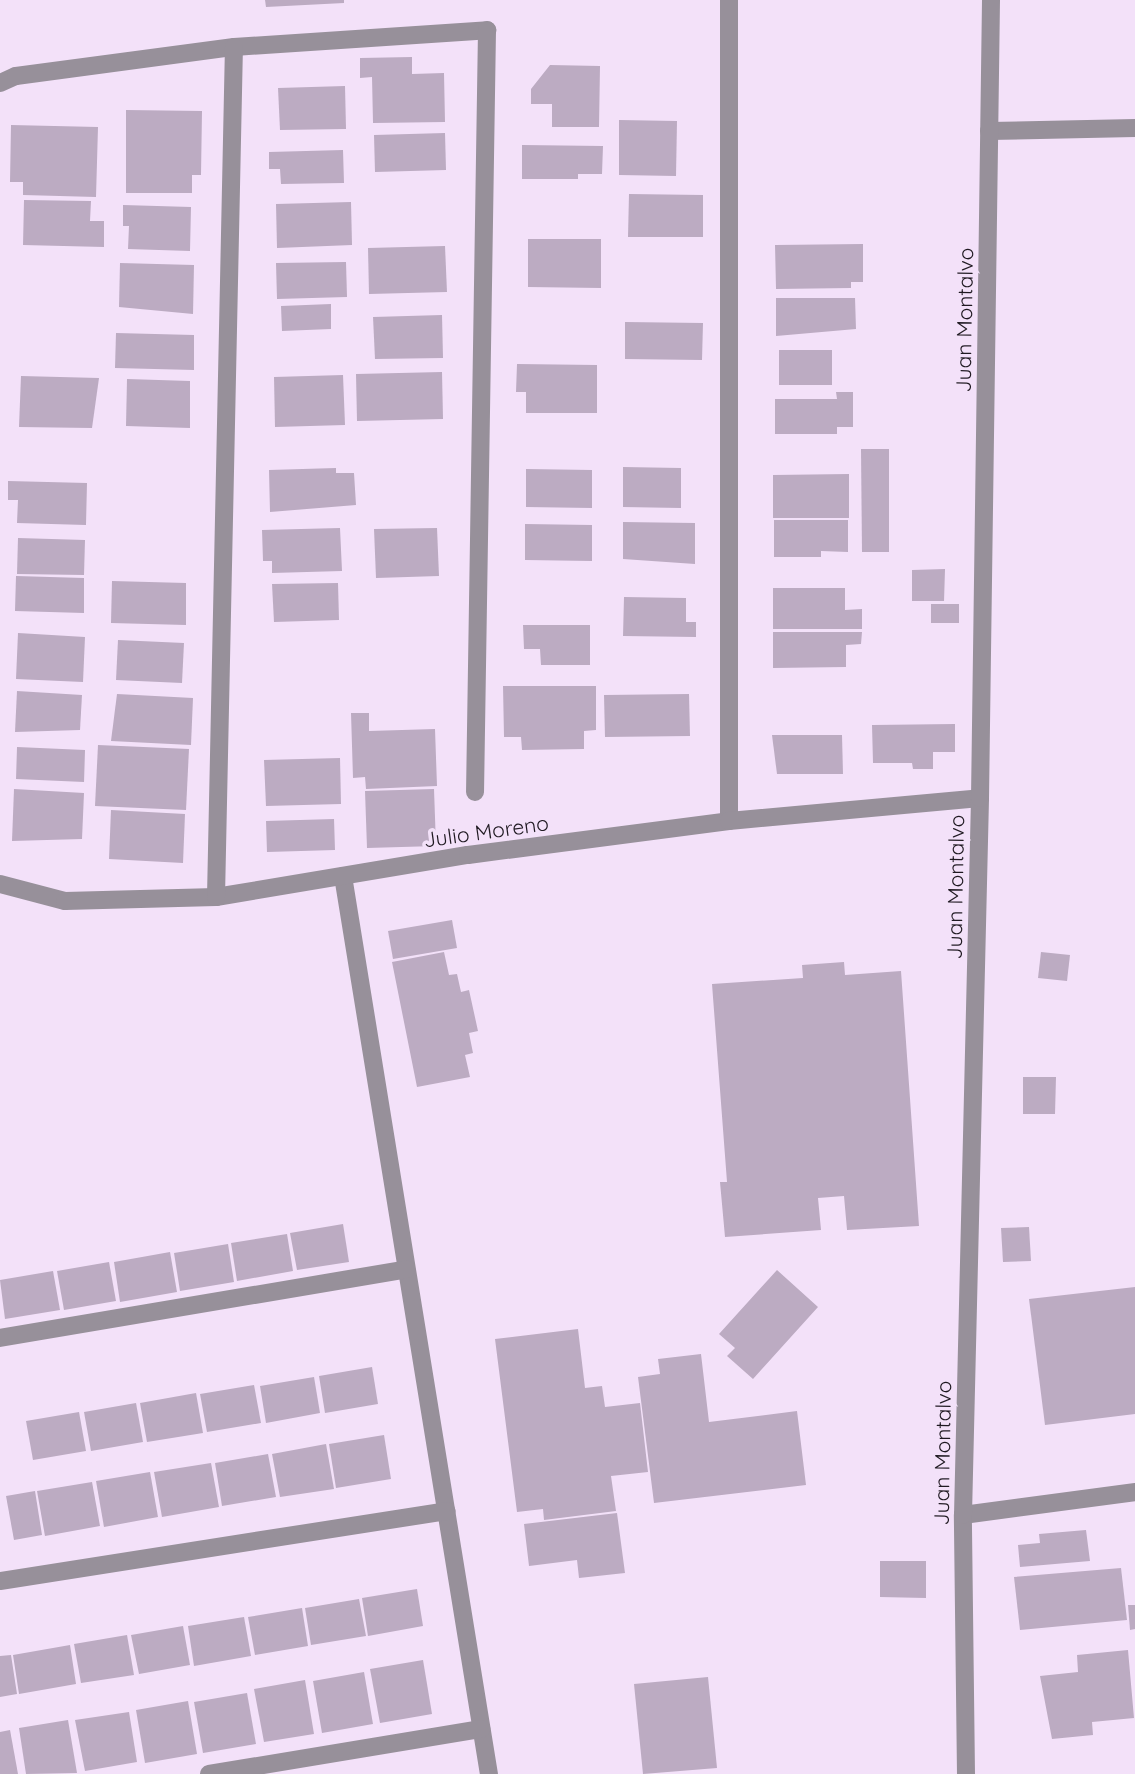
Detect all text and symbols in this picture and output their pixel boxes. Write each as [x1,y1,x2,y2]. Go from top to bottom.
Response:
street label: Juan Montalvo [950,247,978,393]
street label: Julio Moreno [422,810,550,852]
street label: Juan Montalvo [941,814,969,960]
street label: Juan Montalvo [928,1380,956,1526]

